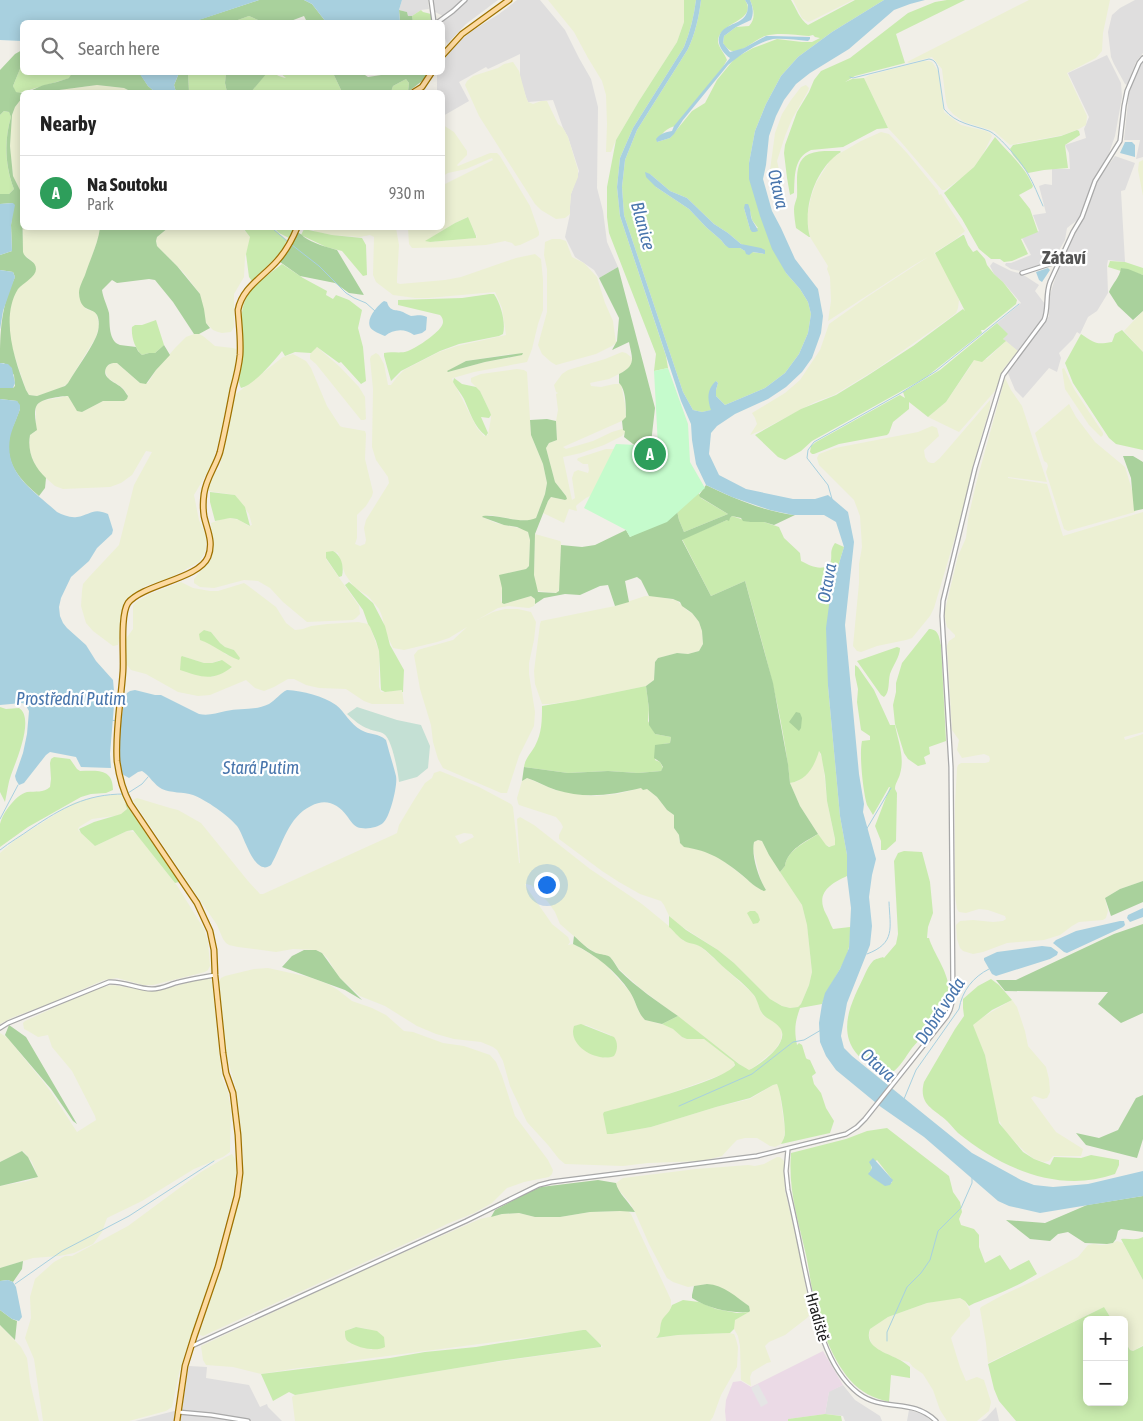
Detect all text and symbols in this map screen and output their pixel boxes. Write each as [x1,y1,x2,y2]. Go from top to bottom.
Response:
search box [20,20,445,75]
icon: search [38,34,66,62]
text: Search here [78,37,160,59]
text: Nearby [40,111,96,135]
water label: Otava [764,167,793,211]
text: Na Soutoku [87,173,167,195]
text: A [52,184,60,202]
text: 930 m [389,184,425,202]
text: Park [87,195,114,213]
water label: Blanice [627,199,660,252]
district label: Zátaví [1042,246,1087,268]
pin: A [634,435,666,473]
water label: Otava [813,561,840,604]
water label: Prostřední Putim [16,688,126,709]
water label: Stará Putim [222,757,299,778]
your location [534,872,560,898]
water label: Dobrá voda [910,973,969,1048]
water label: Otava [857,1044,900,1086]
street label: Hradiště [802,1291,834,1343]
map controls [1083,1316,1128,1406]
button: + [1083,1316,1128,1361]
button: − [1083,1361,1128,1406]

